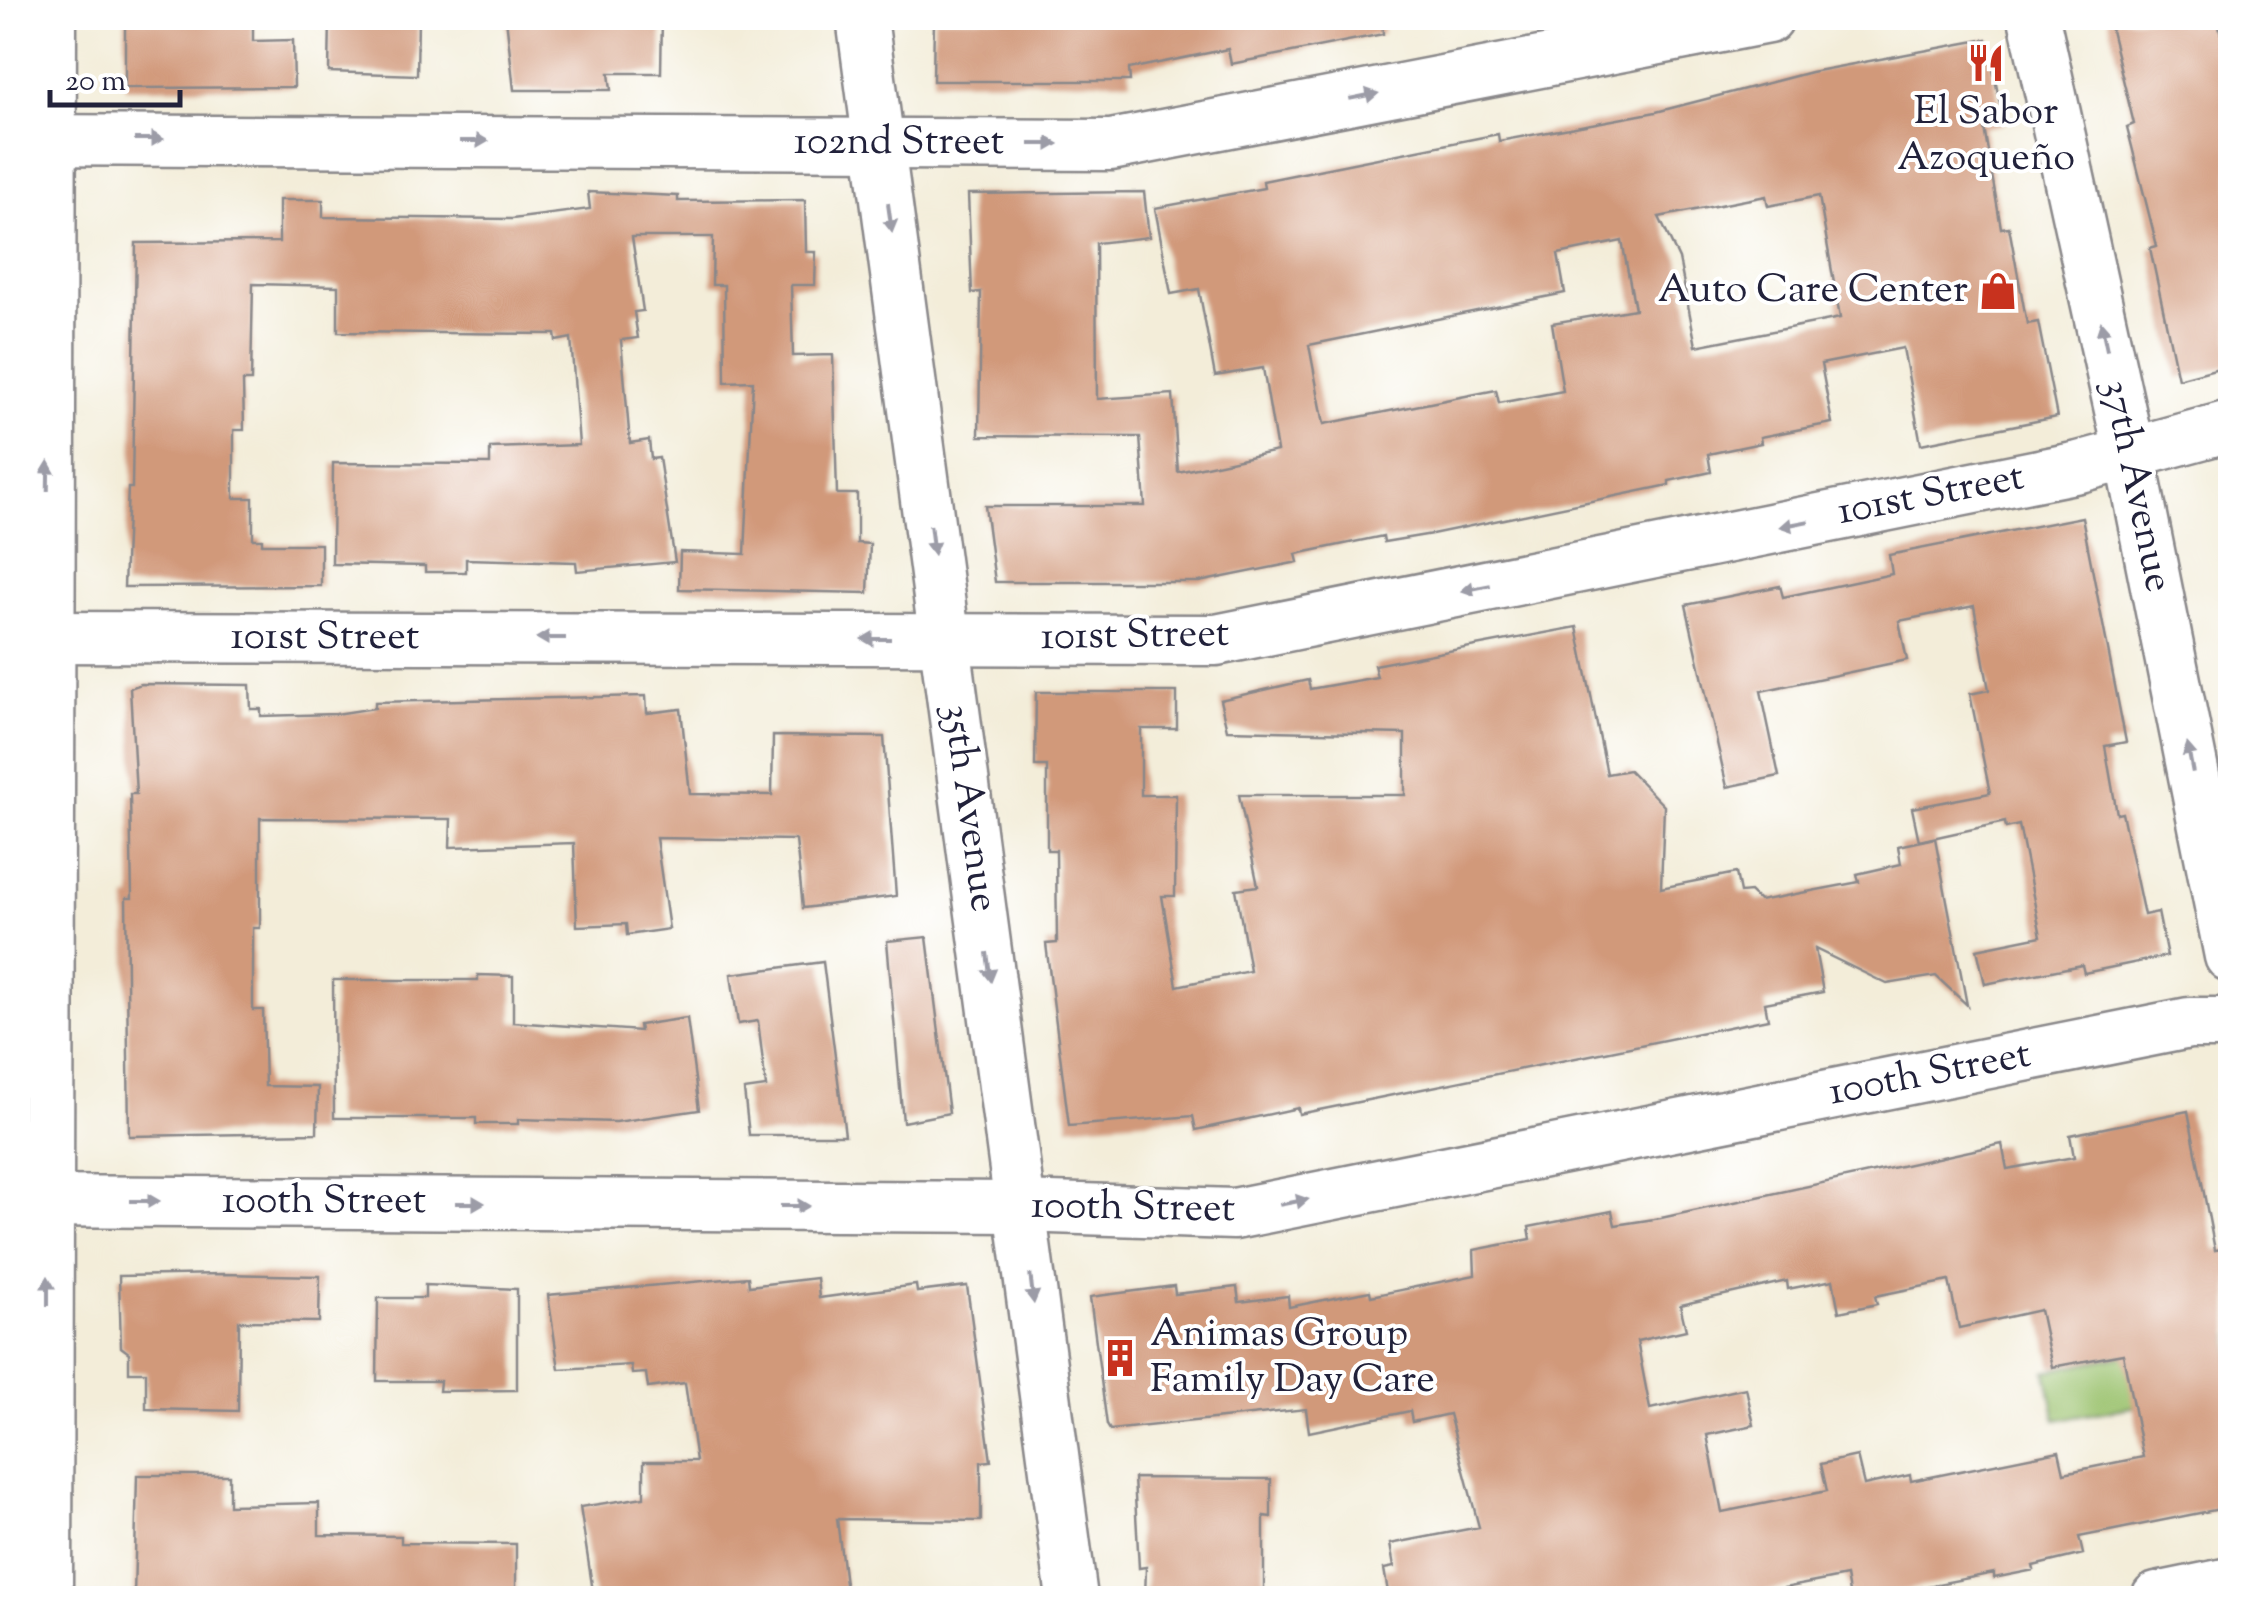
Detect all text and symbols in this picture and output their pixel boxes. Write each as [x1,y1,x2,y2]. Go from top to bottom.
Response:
restaurant icon: El Sabor Azoqueño [1965,42,2007,84]
scale bar [50,45,180,107]
text: 20 m [65,61,126,104]
place label: El Sabor Azoqueño [1897,85,2075,188]
one-way arrow [1349,87,1380,103]
street label: 102nd Street [794,115,1004,172]
one-way arrow [133,131,165,147]
one-way arrow [458,133,490,149]
one-way arrow [1028,136,1060,152]
one-way arrow [882,203,898,234]
place label: Auto Care Center [1658,263,1968,320]
shop icon: Auto Care Center [1977,270,2019,312]
one-way arrow [2095,320,2111,351]
street label: 37th Avenue [2085,375,2185,597]
street label: 101st Street [1833,450,2029,542]
one-way arrow [40,460,56,492]
one-way arrow [1778,517,1809,533]
one-way arrow [924,525,940,557]
one-way arrow [1460,581,1491,597]
street label: 101st Street [1040,607,1230,667]
street label: 101st Street [231,610,420,667]
one-way arrow [534,630,566,646]
one-way arrow [859,631,891,647]
street label: 35th Avenue [925,700,1011,916]
one-way arrow [2182,742,2198,773]
one-way arrow [981,951,997,983]
street label: 100th Street [1824,1027,2036,1122]
street label: 100th Street [222,1174,426,1231]
street label: 100th Street [1030,1179,1236,1239]
one-way arrow [130,1193,162,1209]
one-way arrow [1279,1194,1310,1209]
one-way arrow [455,1195,487,1211]
one-way arrow [780,1198,812,1214]
one-way arrow [1024,1273,1040,1305]
one-way arrow [40,1275,56,1307]
place label: Animas Group Family Day Care [1150,1307,1435,1410]
building icon: Animas Group Family Day Care [1099,1337,1141,1379]

